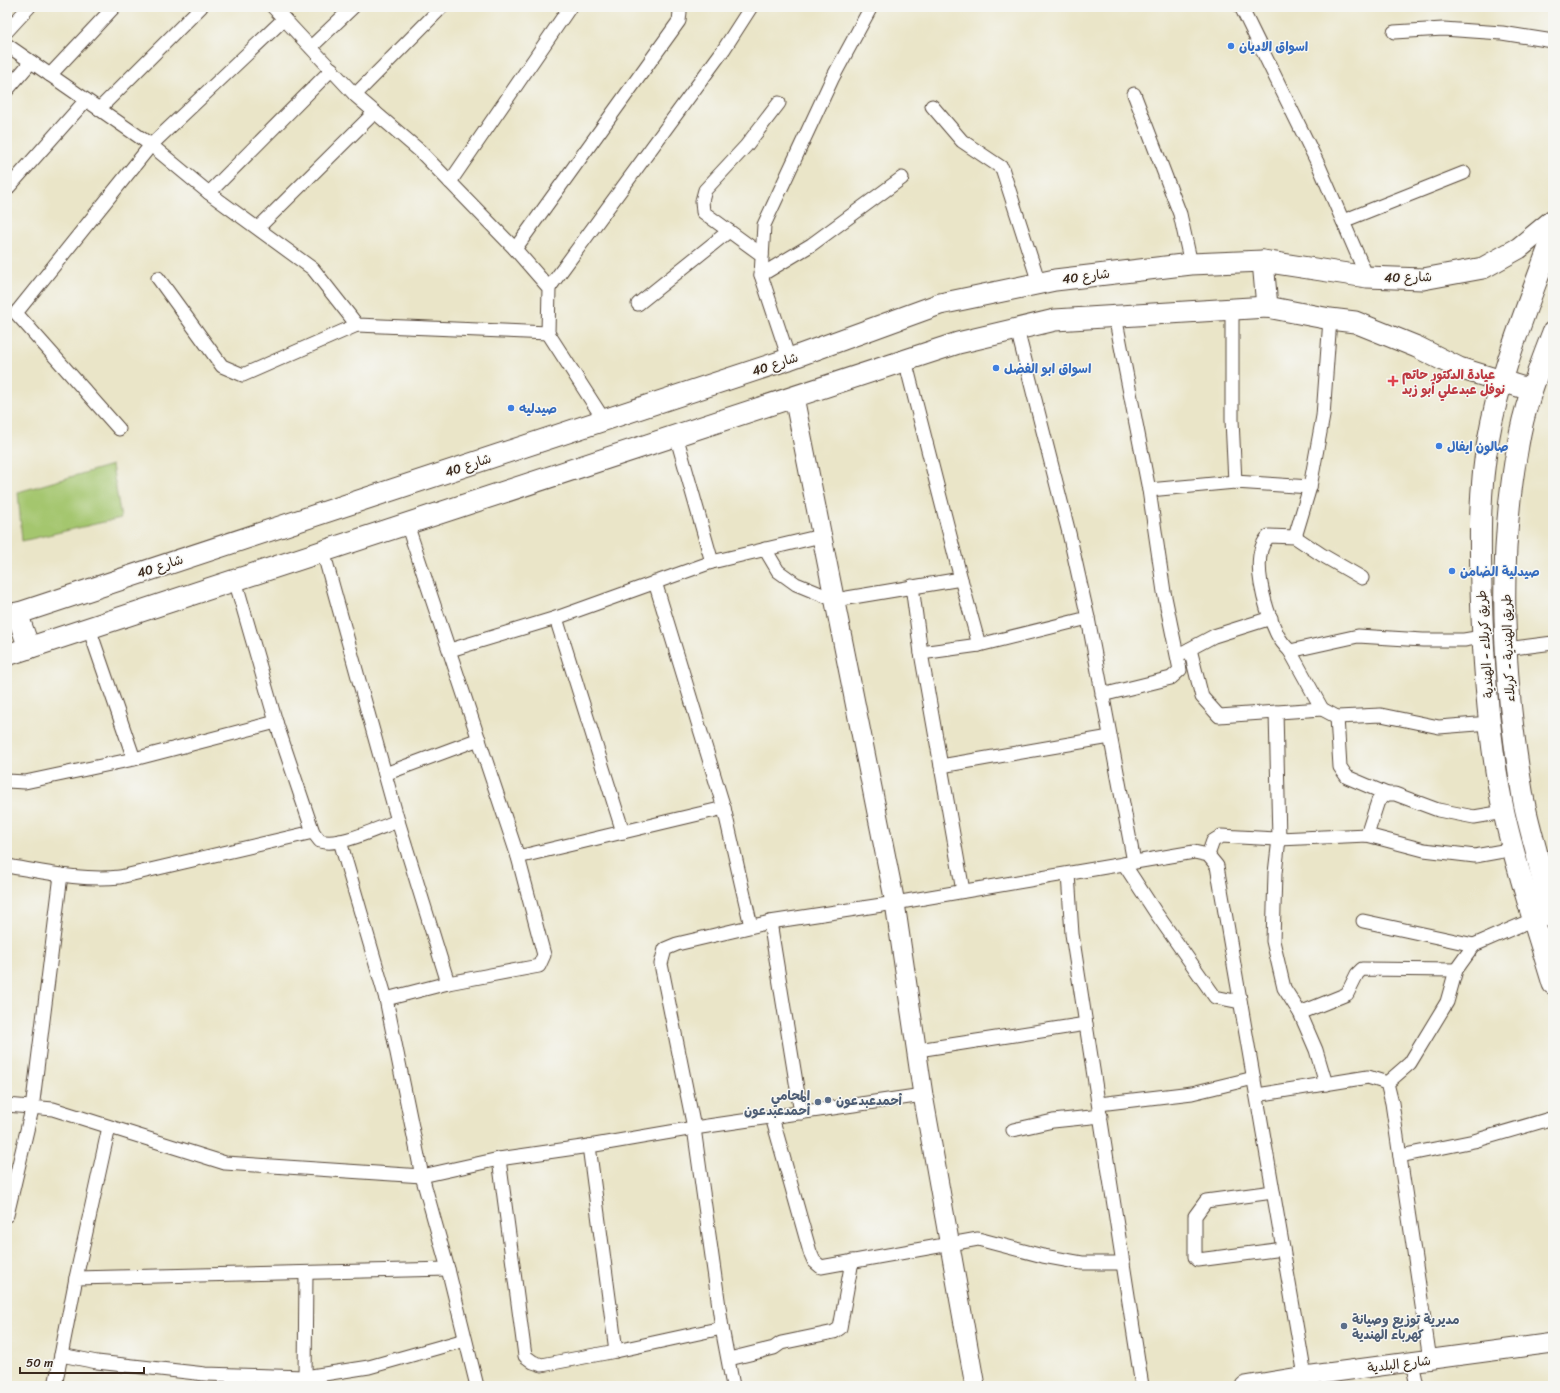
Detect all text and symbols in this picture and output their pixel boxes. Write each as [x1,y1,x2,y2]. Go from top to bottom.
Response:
place label: اسواق الاديان [1239,35,1308,58]
marker: اسواق الاديان [1226,41,1236,51]
street label: شارع 40 [1061,262,1111,290]
street label: شارع 40 [1384,265,1432,289]
street label: شارع 40 [749,346,801,382]
place label: اسواق ابو الفضل [1004,357,1091,380]
marker: اسواق ابو الفضل [991,363,1001,373]
place label: عيادة الدكتور حاتم نوفل عبدعلي أبو زبد [1402,363,1505,402]
marker: عيادة الدكتور حاتم نوفل عبدعلي أبو زبد [1387,375,1399,387]
place label: صيدليه [519,397,557,420]
marker: صيدليه [506,403,516,413]
place label: صالون ايفال [1447,435,1509,458]
marker: صالون ايفال [1434,441,1444,451]
street label: شارع 40 [442,447,494,483]
street label: شارع 40 [134,548,186,584]
place label: صيدلية الضامن [1460,560,1540,583]
marker: صيدلية الضامن [1447,566,1457,576]
street label: طريق كربلاء - الهندية [1470,589,1500,699]
street label: طريق الهندية - كربلاء [1495,593,1521,703]
place label: المحامي أحمدعبدعون [744,1084,811,1122]
place label: أحمدعبدعون [836,1089,903,1112]
marker: أحمدعبدعون [823,1095,833,1105]
marker: المحامي أحمدعبدعون [813,1097,823,1107]
place label: مديرية توزيع وصيانة كهرباء الهندية [1352,1308,1459,1346]
marker: مديرية توزيع وصيانة كهرباء الهندية [1339,1321,1349,1331]
scale bar [20,1349,144,1375]
street label: شارع البلدية [1366,1349,1432,1379]
text: 50 m [26,1352,53,1374]

